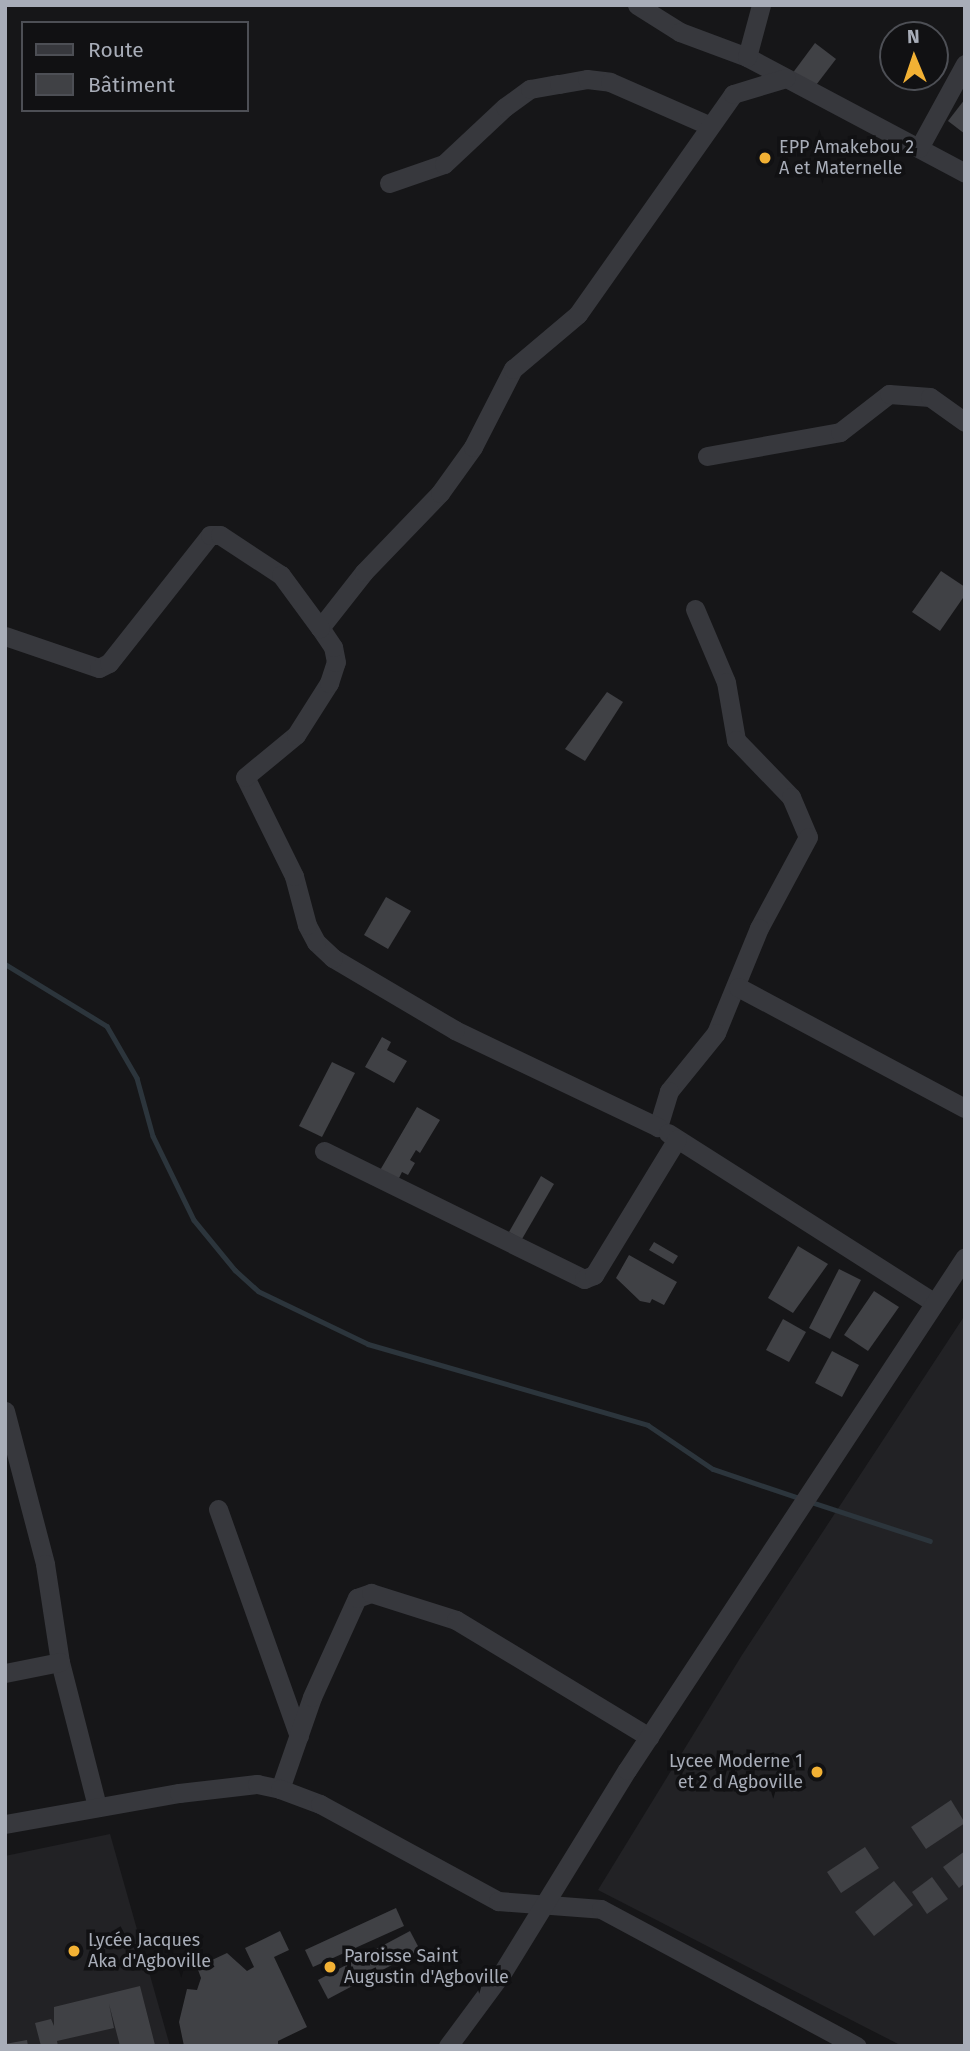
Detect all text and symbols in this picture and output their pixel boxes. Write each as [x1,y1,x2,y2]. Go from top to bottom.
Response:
legend [21,21,248,112]
north arrow [879,21,949,91]
text: N [907,25,920,48]
text: Route [88,37,144,63]
text: Bâtiment [88,72,175,98]
place label: EPP Amakebou 2 A et Maternelle [779,137,914,180]
marker: EPP Amakebou 2 A et Maternelle [757,150,773,166]
place label: Lycee Moderne 1 et 2 d Agboville [669,1751,803,1794]
marker: Lycee Moderne 1 et 2 d Agboville [809,1764,825,1780]
place label: Lycée Jacques Aka d'Agboville [88,1930,211,1972]
marker: Lycée Jacques Aka d'Agboville [66,1943,82,1959]
place label: Paroisse Saint Augustin d'Agboville [344,1946,509,1988]
marker: Paroisse Saint Augustin d'Agboville [322,1959,338,1975]

